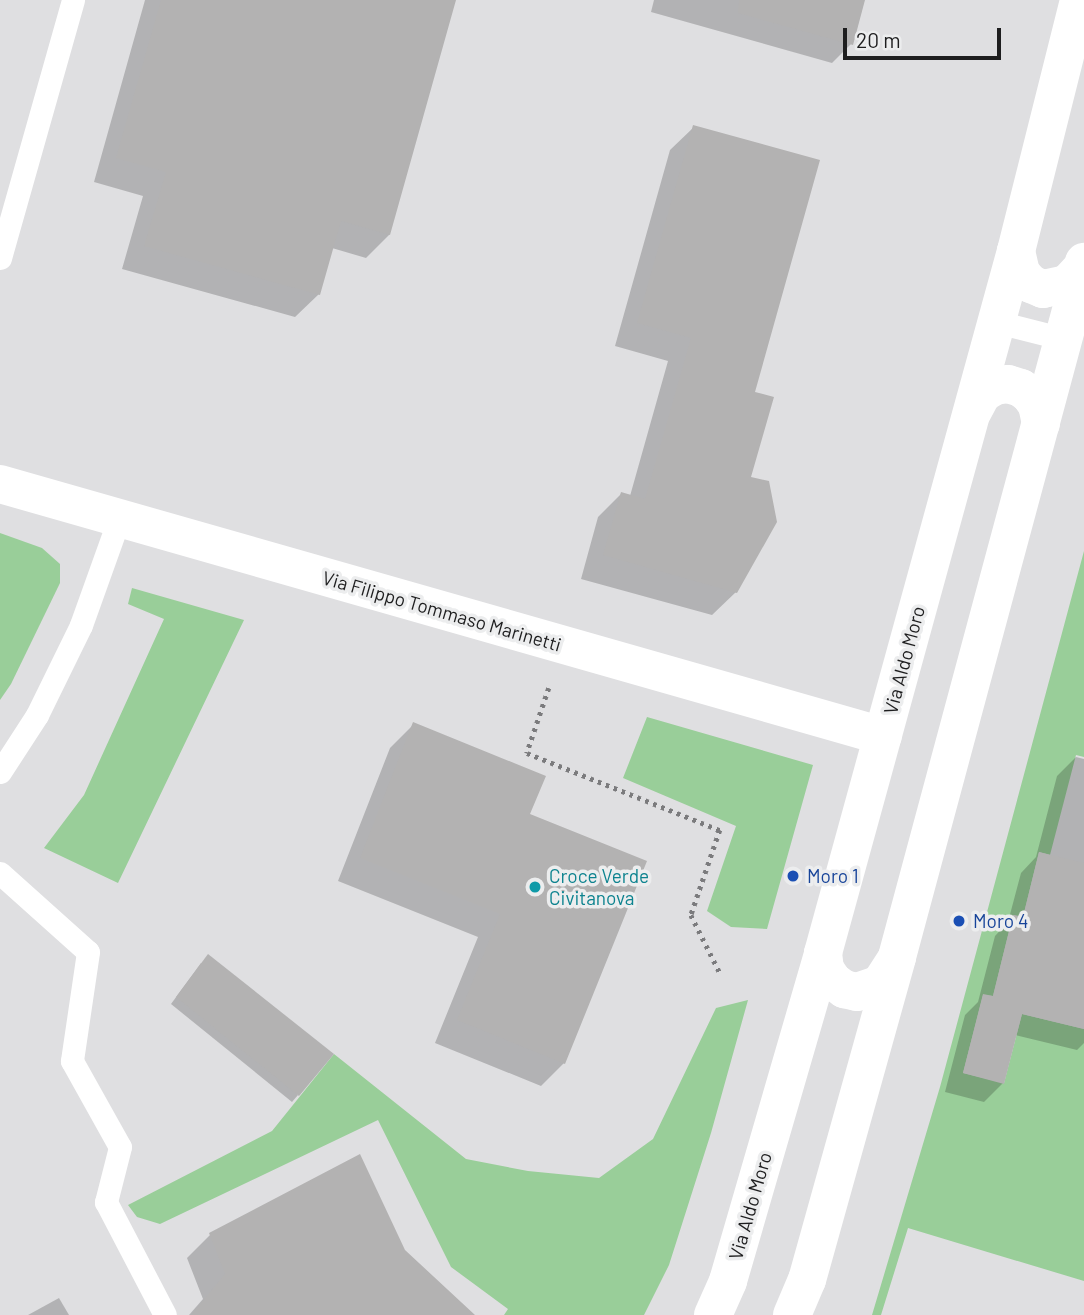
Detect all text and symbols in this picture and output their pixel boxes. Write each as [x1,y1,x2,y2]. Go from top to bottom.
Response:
scale bar [846,14,1004,58]
text: 20 m [856,27,901,52]
street label: Via Filippo Tommaso Marinetti [320,566,564,656]
street label: Via Aldo Moro [879,603,929,717]
place label: Croce Verde Civitanova [549,865,649,909]
place label: Moro 1 [807,865,859,887]
marker: Moro 1 [785,868,801,884]
marker: Croce Verde Civitanova [527,879,543,895]
place label: Moro 4 [973,910,1028,932]
marker: Moro 4 [951,913,967,929]
street label: Via Aldo Moro [724,1149,776,1263]

